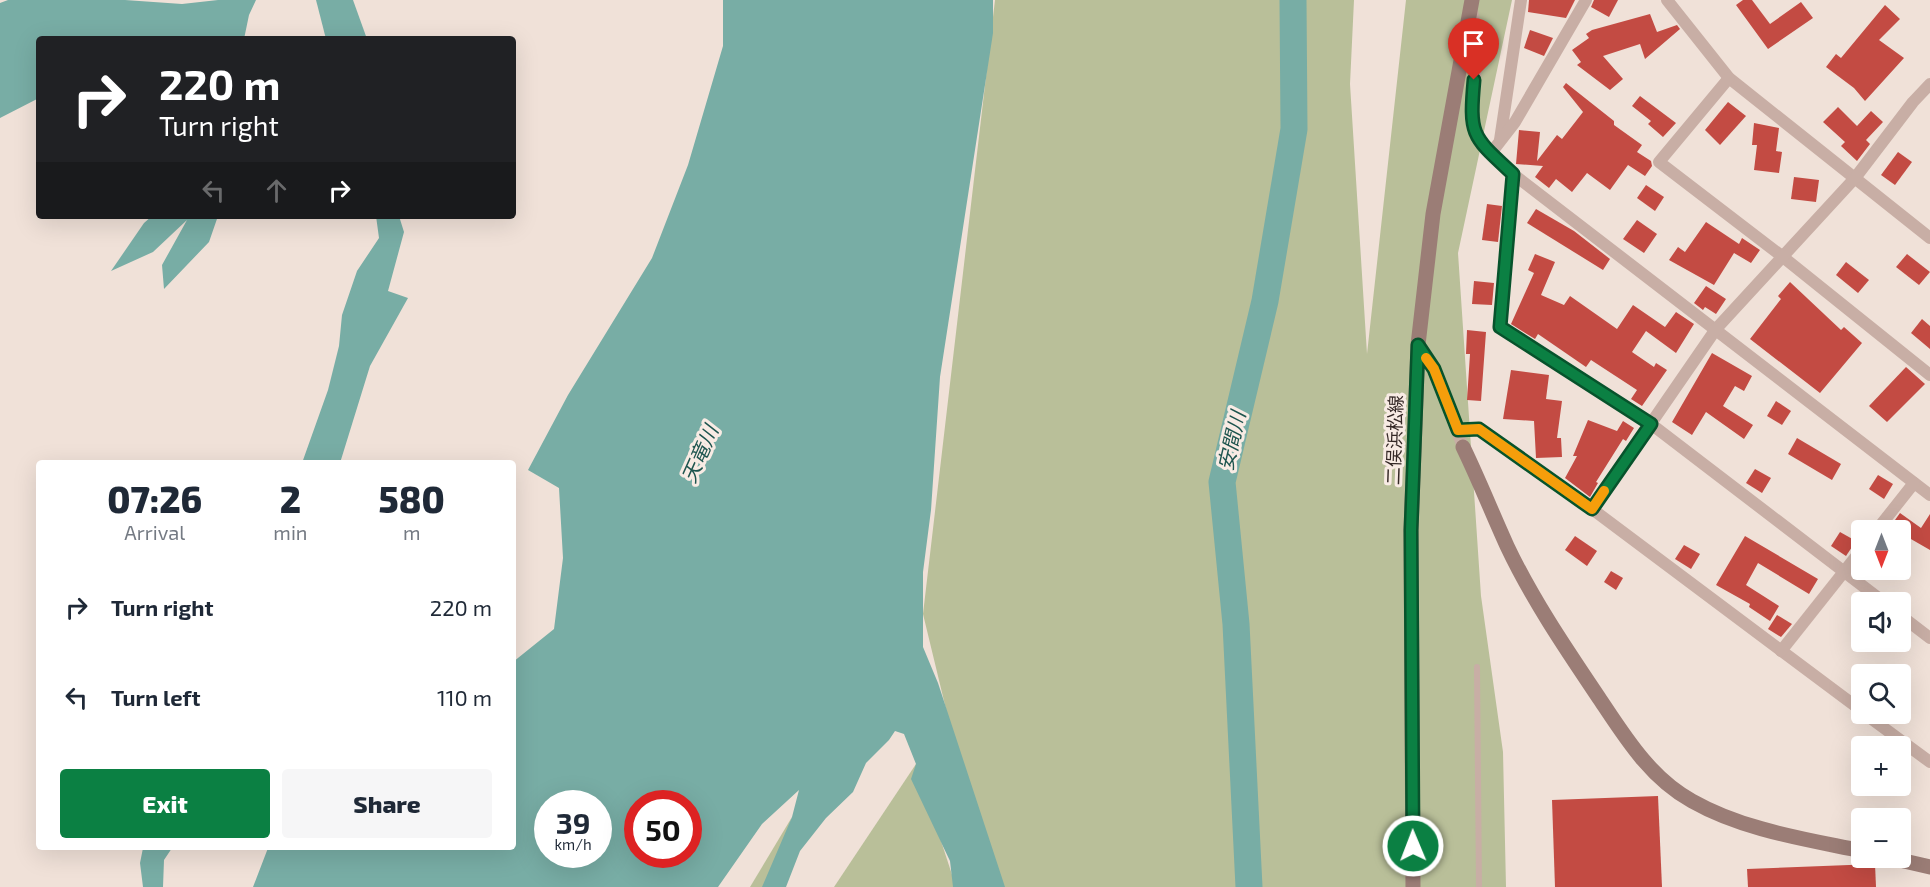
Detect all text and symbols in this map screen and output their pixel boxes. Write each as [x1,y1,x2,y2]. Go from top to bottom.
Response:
pin [1448,18,1499,80]
icon: arrive [1457,27,1490,60]
text: 220 m [159,58,280,108]
icon: right [60,60,138,138]
text: Turn right [159,109,279,141]
icon: left [197,174,230,207]
icon: ahead [260,174,293,207]
icon: right [323,174,356,207]
street label: 二俣浜松線 [1381,395,1407,485]
water label: 安間川 [1213,407,1250,473]
water label: 天竜川 [676,419,723,486]
text: 07:26 [107,477,202,520]
text: 2 [280,477,301,520]
text: 580 [379,477,445,520]
text: Arrival [124,520,185,544]
text: min [273,520,307,544]
text: m [403,520,420,544]
north arrow [1851,520,1911,580]
map controls [1851,520,1911,868]
icon: right [60,591,93,624]
button: sound [1851,592,1911,652]
text: Turn right [111,594,213,620]
text: 220 m [430,594,492,620]
button: search [1851,664,1911,724]
icon: left [60,681,93,714]
text: Turn left [111,684,200,710]
text: 110 m [437,684,492,710]
button: + [1851,736,1911,796]
button: Exit [60,769,270,838]
button: Share [282,769,492,838]
speed limit sign: 50 [624,790,702,868]
text: 39 [556,804,590,840]
button: − [1851,808,1911,868]
position arrow [1381,814,1445,878]
text: km/h [554,835,592,853]

